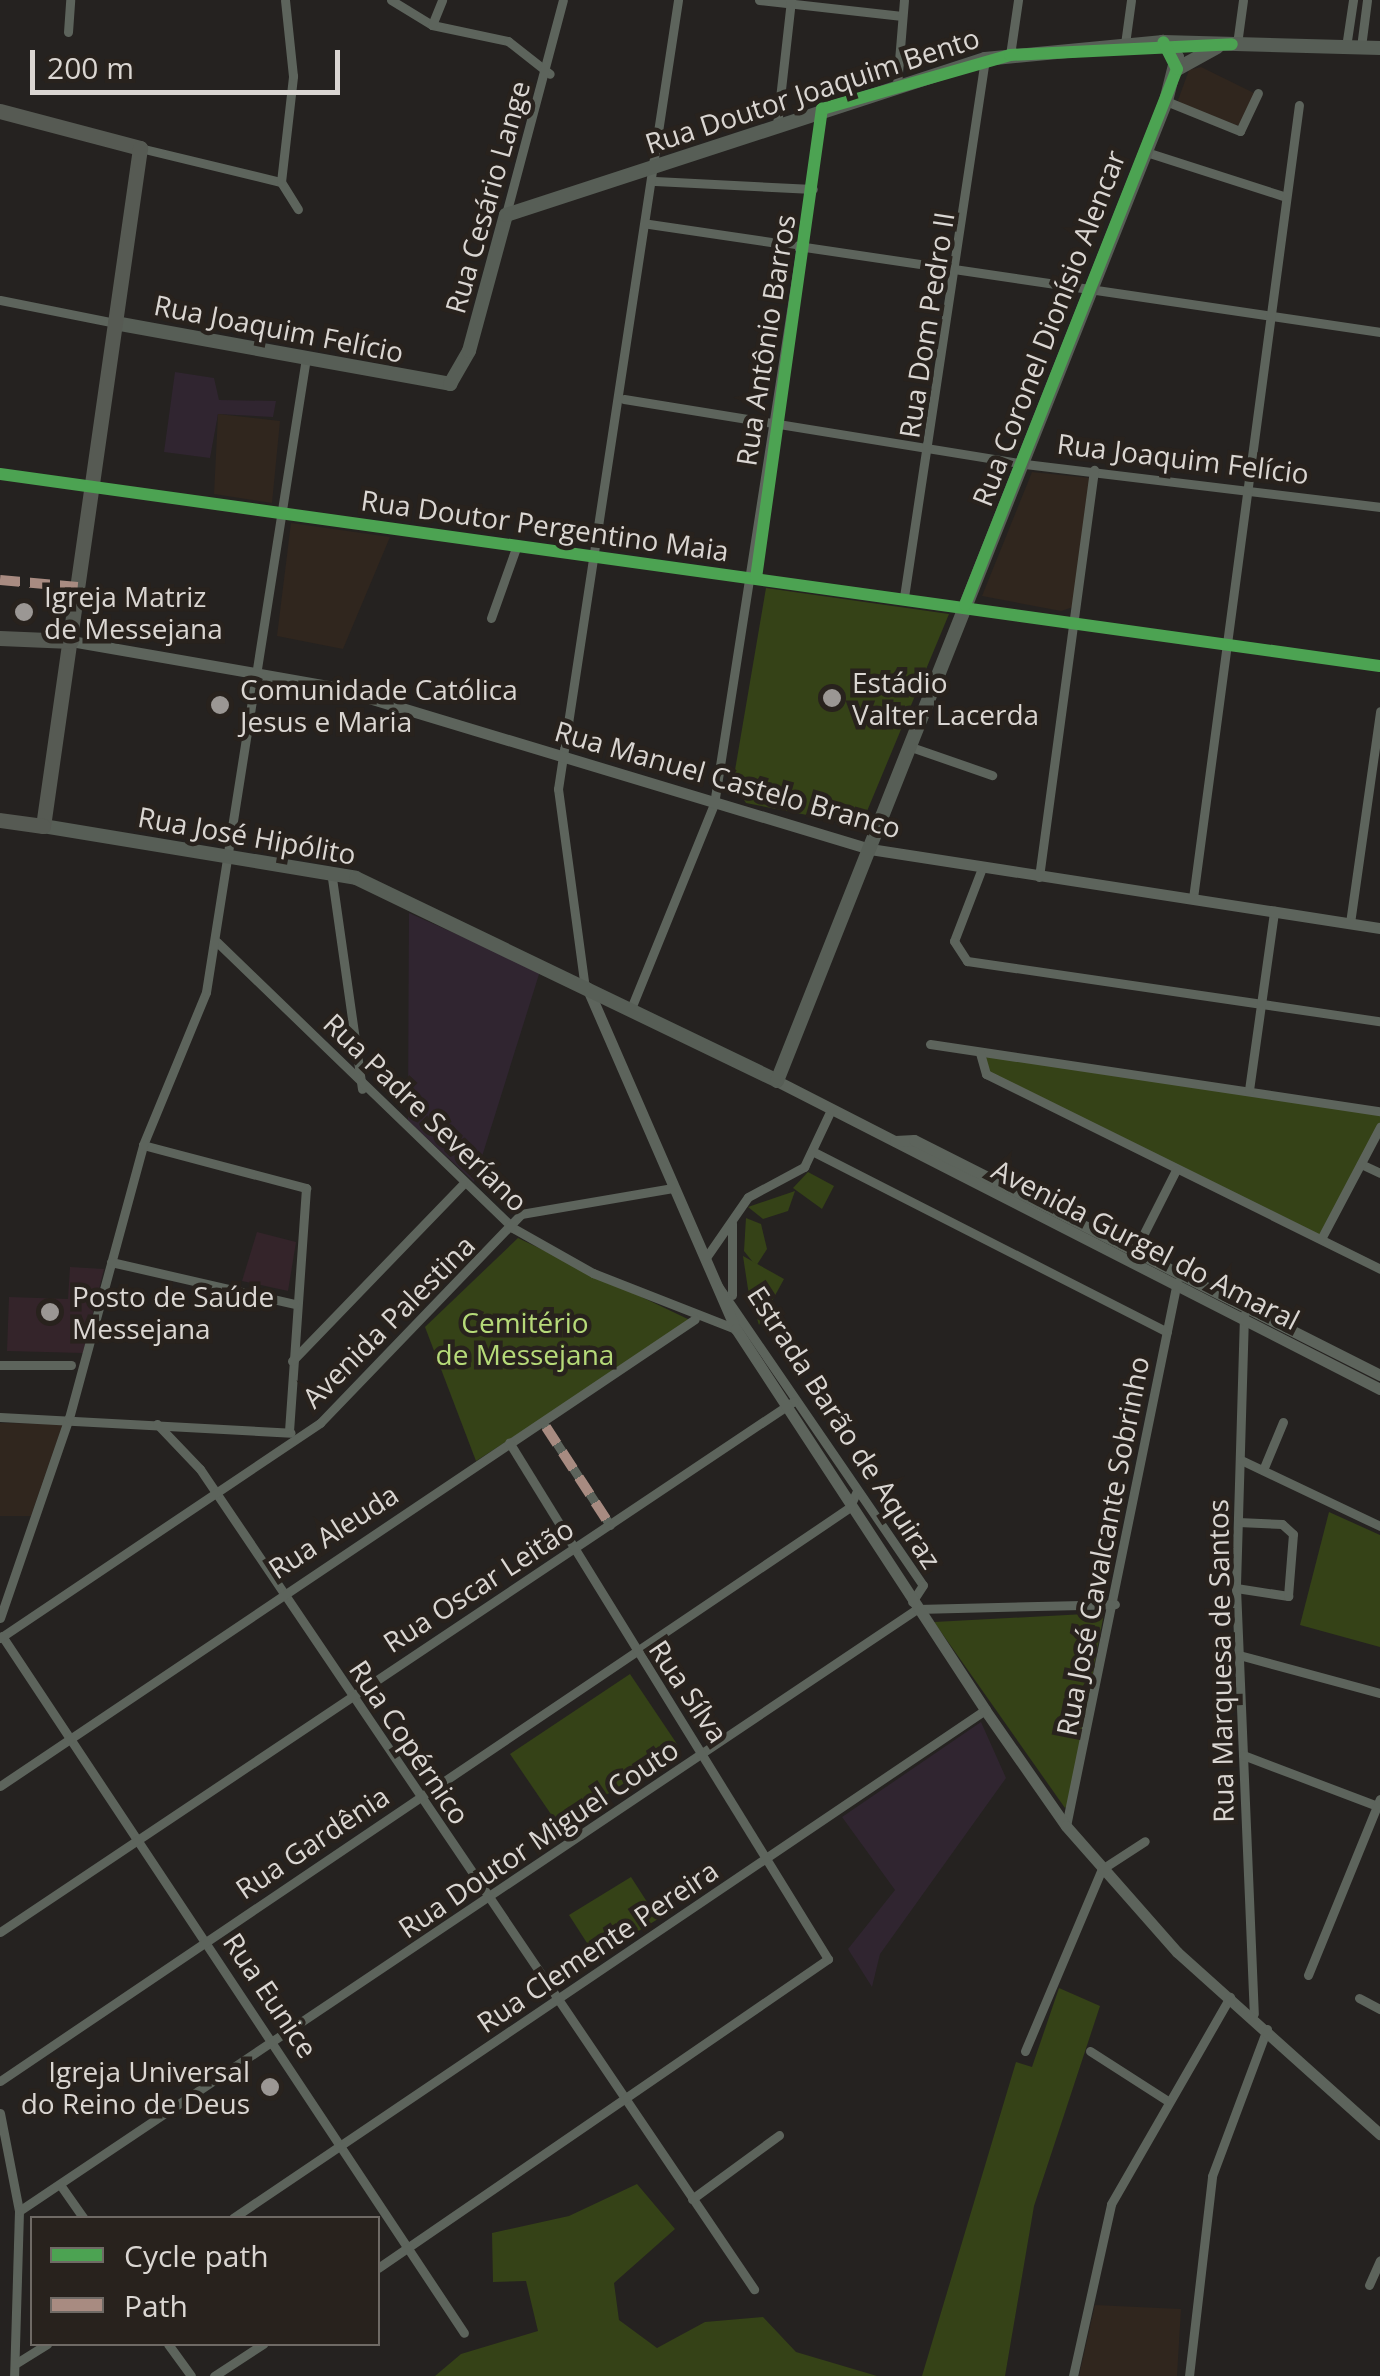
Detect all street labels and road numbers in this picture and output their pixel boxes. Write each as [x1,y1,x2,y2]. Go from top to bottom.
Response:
street label: Rua Doutor Joaquim Bento [641,20,983,160]
street label: Rua Cesário Lange [438,77,536,317]
street label: Rua Coronel Dionísio Alencar [965,145,1131,511]
street label: Rua Dom Pedro II [892,210,960,440]
street label: Rua Antônio Barros [729,212,801,468]
street label: Rua Joaquim Felício [151,287,407,369]
street label: Rua Joaquim Felício [1055,426,1311,490]
street label: Rua Doutor Pergentino Maia [359,483,731,567]
street label: Rua Manuel Castelo Branco [551,713,905,845]
street label: Rua José Hipólito [135,799,359,871]
street label: Rua Padre Severíano [317,1006,535,1218]
street label: Avenida Gurgel do Amaral [987,1152,1305,1336]
street label: Avenida Palestina [295,1228,481,1414]
street label: Estrada Barão de Aquiraz [741,1279,949,1575]
street label: Rua José Cavalcante Sobrinho [1049,1353,1155,1739]
street label: Rua Aleuda [262,1477,404,1585]
street label: Rua Marquesa de Santos [1200,1499,1240,1823]
street label: Rua Oscar Leitão [377,1511,579,1659]
street label: Rua Sílva [643,1633,735,1749]
street label: Rua Copérnico [343,1654,477,1830]
street label: Rua Doutor Miguel Couto [392,1732,684,1944]
street label: Rua Gardênia [229,1779,395,1905]
street label: Rua Clemente Pereira [470,1853,724,2039]
street label: Rua Eunice [217,1926,325,2064]

